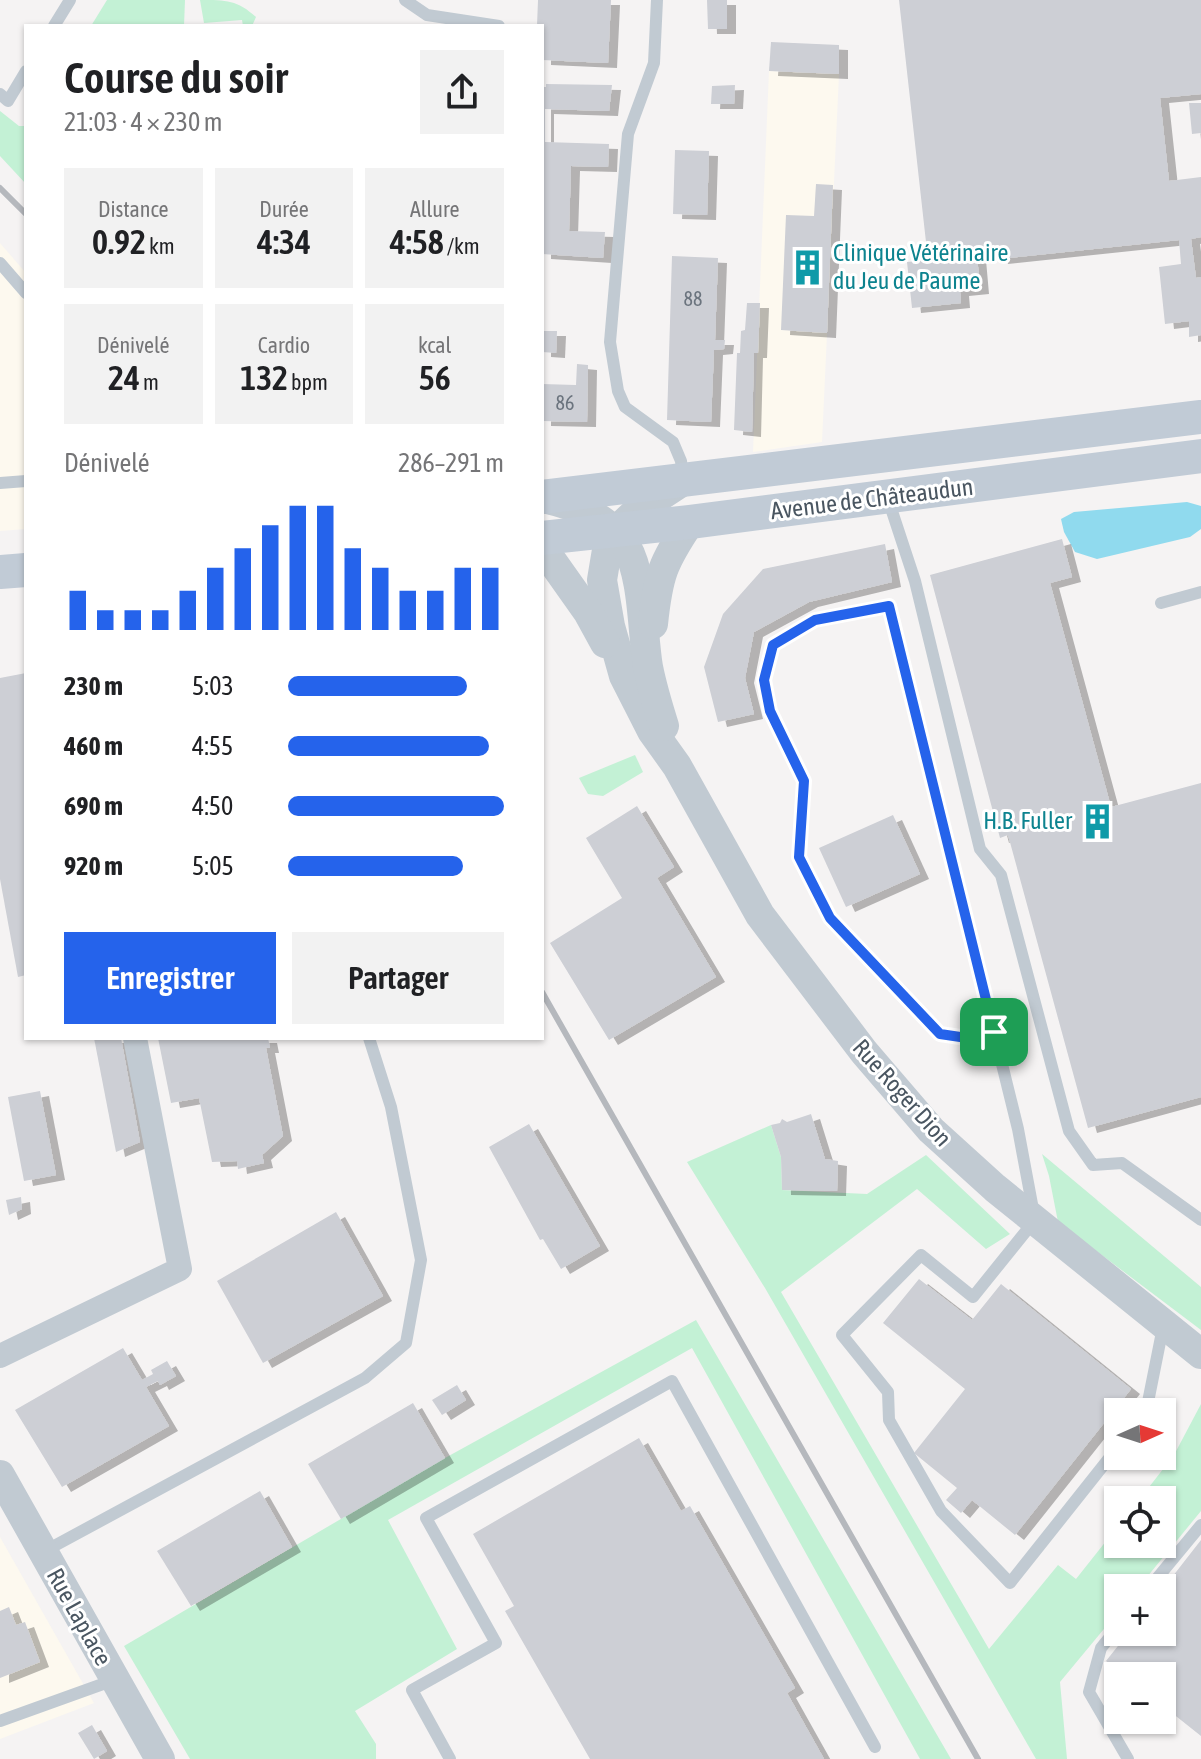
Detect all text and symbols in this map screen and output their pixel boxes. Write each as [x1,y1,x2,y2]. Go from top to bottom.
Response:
button: share [420,50,504,134]
text: Course du soir [64,52,288,102]
text: 21:03 · 4 × 230 m [64,107,223,137]
text: Distance [98,196,169,222]
text: Durée [259,196,309,222]
text: Allure [410,196,459,222]
text: 0.92 [92,222,146,261]
text: 4:34 [257,222,311,261]
text: 4:58 [390,222,444,261]
text: km [146,233,175,259]
text: /km [444,233,480,259]
place label: Clinique Vétérinaire du Jeu de Paume [833,239,1008,294]
building icon: Clinique Vétérinaire du Jeu de Paume [788,248,826,286]
house number: 88 [684,287,702,310]
text: Dénivelé [97,332,170,358]
text: Cardio [258,332,310,358]
text: kcal [418,332,451,358]
text: 24 [108,358,140,397]
text: 132 [240,358,288,397]
text: 56 [419,358,451,397]
text: m [140,369,159,395]
text: bpm [288,369,328,395]
house number: 86 [556,391,574,414]
text: Dénivelé [64,448,150,478]
text: 286–291 m [398,448,504,478]
street label: Avenue de Châteaudun [769,473,975,524]
text: 230 m [64,671,123,701]
text: 5:03 [192,671,234,701]
text: 460 m [64,731,123,761]
text: 4:55 [192,731,233,761]
text: 690 m [64,791,123,821]
text: 4:50 [192,791,233,821]
building icon: H.B. Fuller [1079,802,1117,840]
place label: H.B. Fuller [983,807,1073,834]
text: 920 m [64,851,123,881]
text: 5:05 [192,851,234,881]
button: Enregistrer [64,932,276,1024]
button: Partager [292,932,504,1024]
pin [960,998,1028,1066]
icon: arrive [972,1010,1016,1054]
street label: Rue Roger Dion [847,1034,957,1152]
north arrow [1104,1398,1176,1470]
map controls [1104,1398,1176,1734]
button: locate [1104,1486,1176,1558]
street label: Rue Laplace [42,1563,117,1670]
button: + [1104,1574,1176,1646]
button: − [1104,1662,1176,1734]

